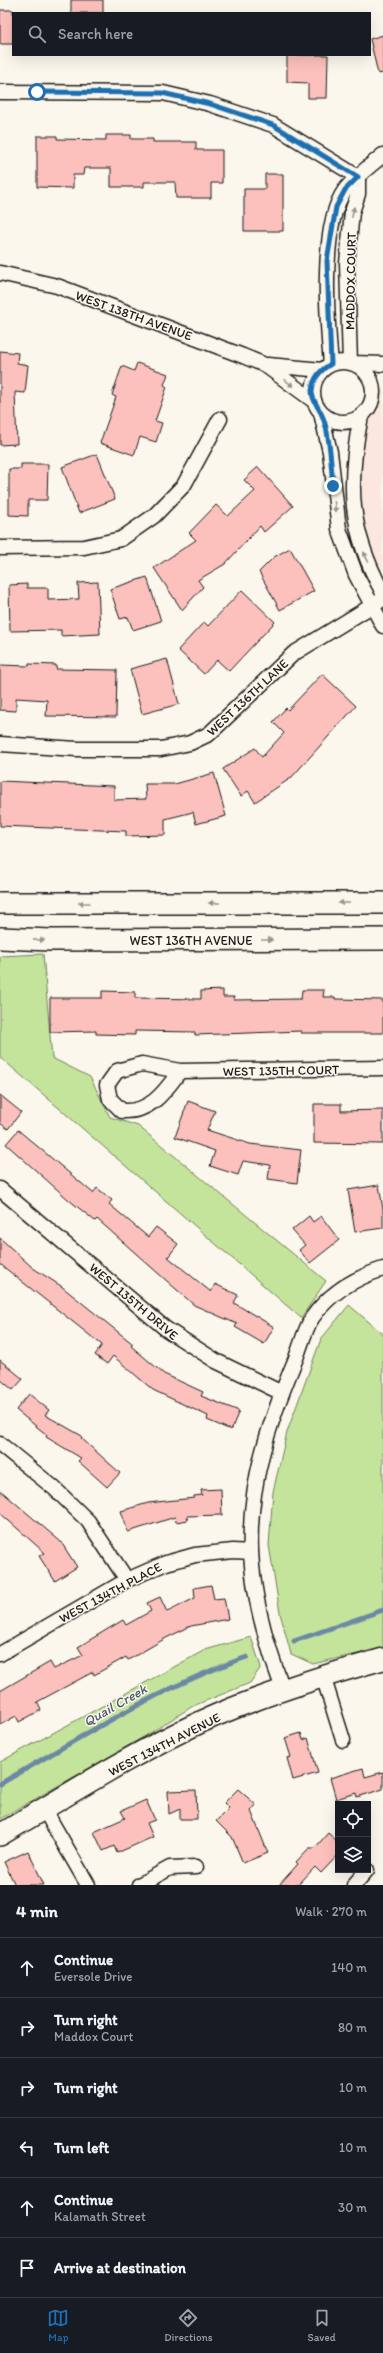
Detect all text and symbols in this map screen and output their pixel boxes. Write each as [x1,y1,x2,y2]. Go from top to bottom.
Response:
search box [12,12,371,56]
icon: search [26,23,48,45]
text: Search here [58,25,133,43]
route start [28,83,46,101]
one-way arrow [350,206,356,218]
street label: MADDOX COURT [342,231,359,330]
street label: WEST 138TH AVENUE [73,287,194,344]
one-way arrow [284,379,295,387]
route end [324,477,342,495]
one-way arrow [332,501,339,513]
one-way arrow [363,552,369,563]
street label: WEST 136TH LANE [203,656,291,739]
one-way arrow [77,900,90,906]
one-way arrow [207,900,220,906]
one-way arrow [337,900,350,906]
street label: WEST 136TH AVENUE [130,933,252,948]
one-way arrow [33,937,46,943]
one-way arrow [261,937,274,943]
street label: WEST 135TH COURT [223,1062,340,1079]
street label: WEST 135TH DRIVE [86,1260,181,1343]
street label: WEST 134TH PLACE [56,1559,164,1626]
water label: Quail Creek [81,1680,151,1730]
street label: WEST 134TH AVENUE [106,1710,223,1779]
map controls [335,1801,371,1873]
button: locate [335,1801,371,1837]
button: layers [335,1837,371,1873]
text: 4 min [16,1901,58,1921]
text: Walk · 270 m [295,1904,367,1919]
text: Continue [54,1951,113,1969]
icon: ahead [16,1957,38,1979]
text: 140 m [331,1960,367,1975]
text: Eversole Drive [54,1969,133,1984]
text: Turn right [54,2011,118,2029]
icon: right [16,2017,38,2039]
text: 80 m [338,2020,367,2035]
text: Maddox Court [54,2029,133,2044]
icon: right [16,2077,38,2099]
text: Turn right [54,2079,118,2097]
text: 10 m [339,2080,367,2095]
icon: left [16,2137,38,2159]
text: Turn left [54,2139,109,2157]
text: 10 m [339,2140,367,2155]
text: Continue [54,2191,113,2209]
icon: ahead [16,2197,38,2219]
text: 30 m [338,2200,367,2215]
text: Kalamath Street [54,2209,146,2224]
icon: arrive [16,2257,38,2279]
text: Arrive at destination [54,2259,186,2277]
tab: Map [47,2307,69,2344]
tab: Directions [164,2307,213,2344]
tab: Saved [307,2307,336,2344]

